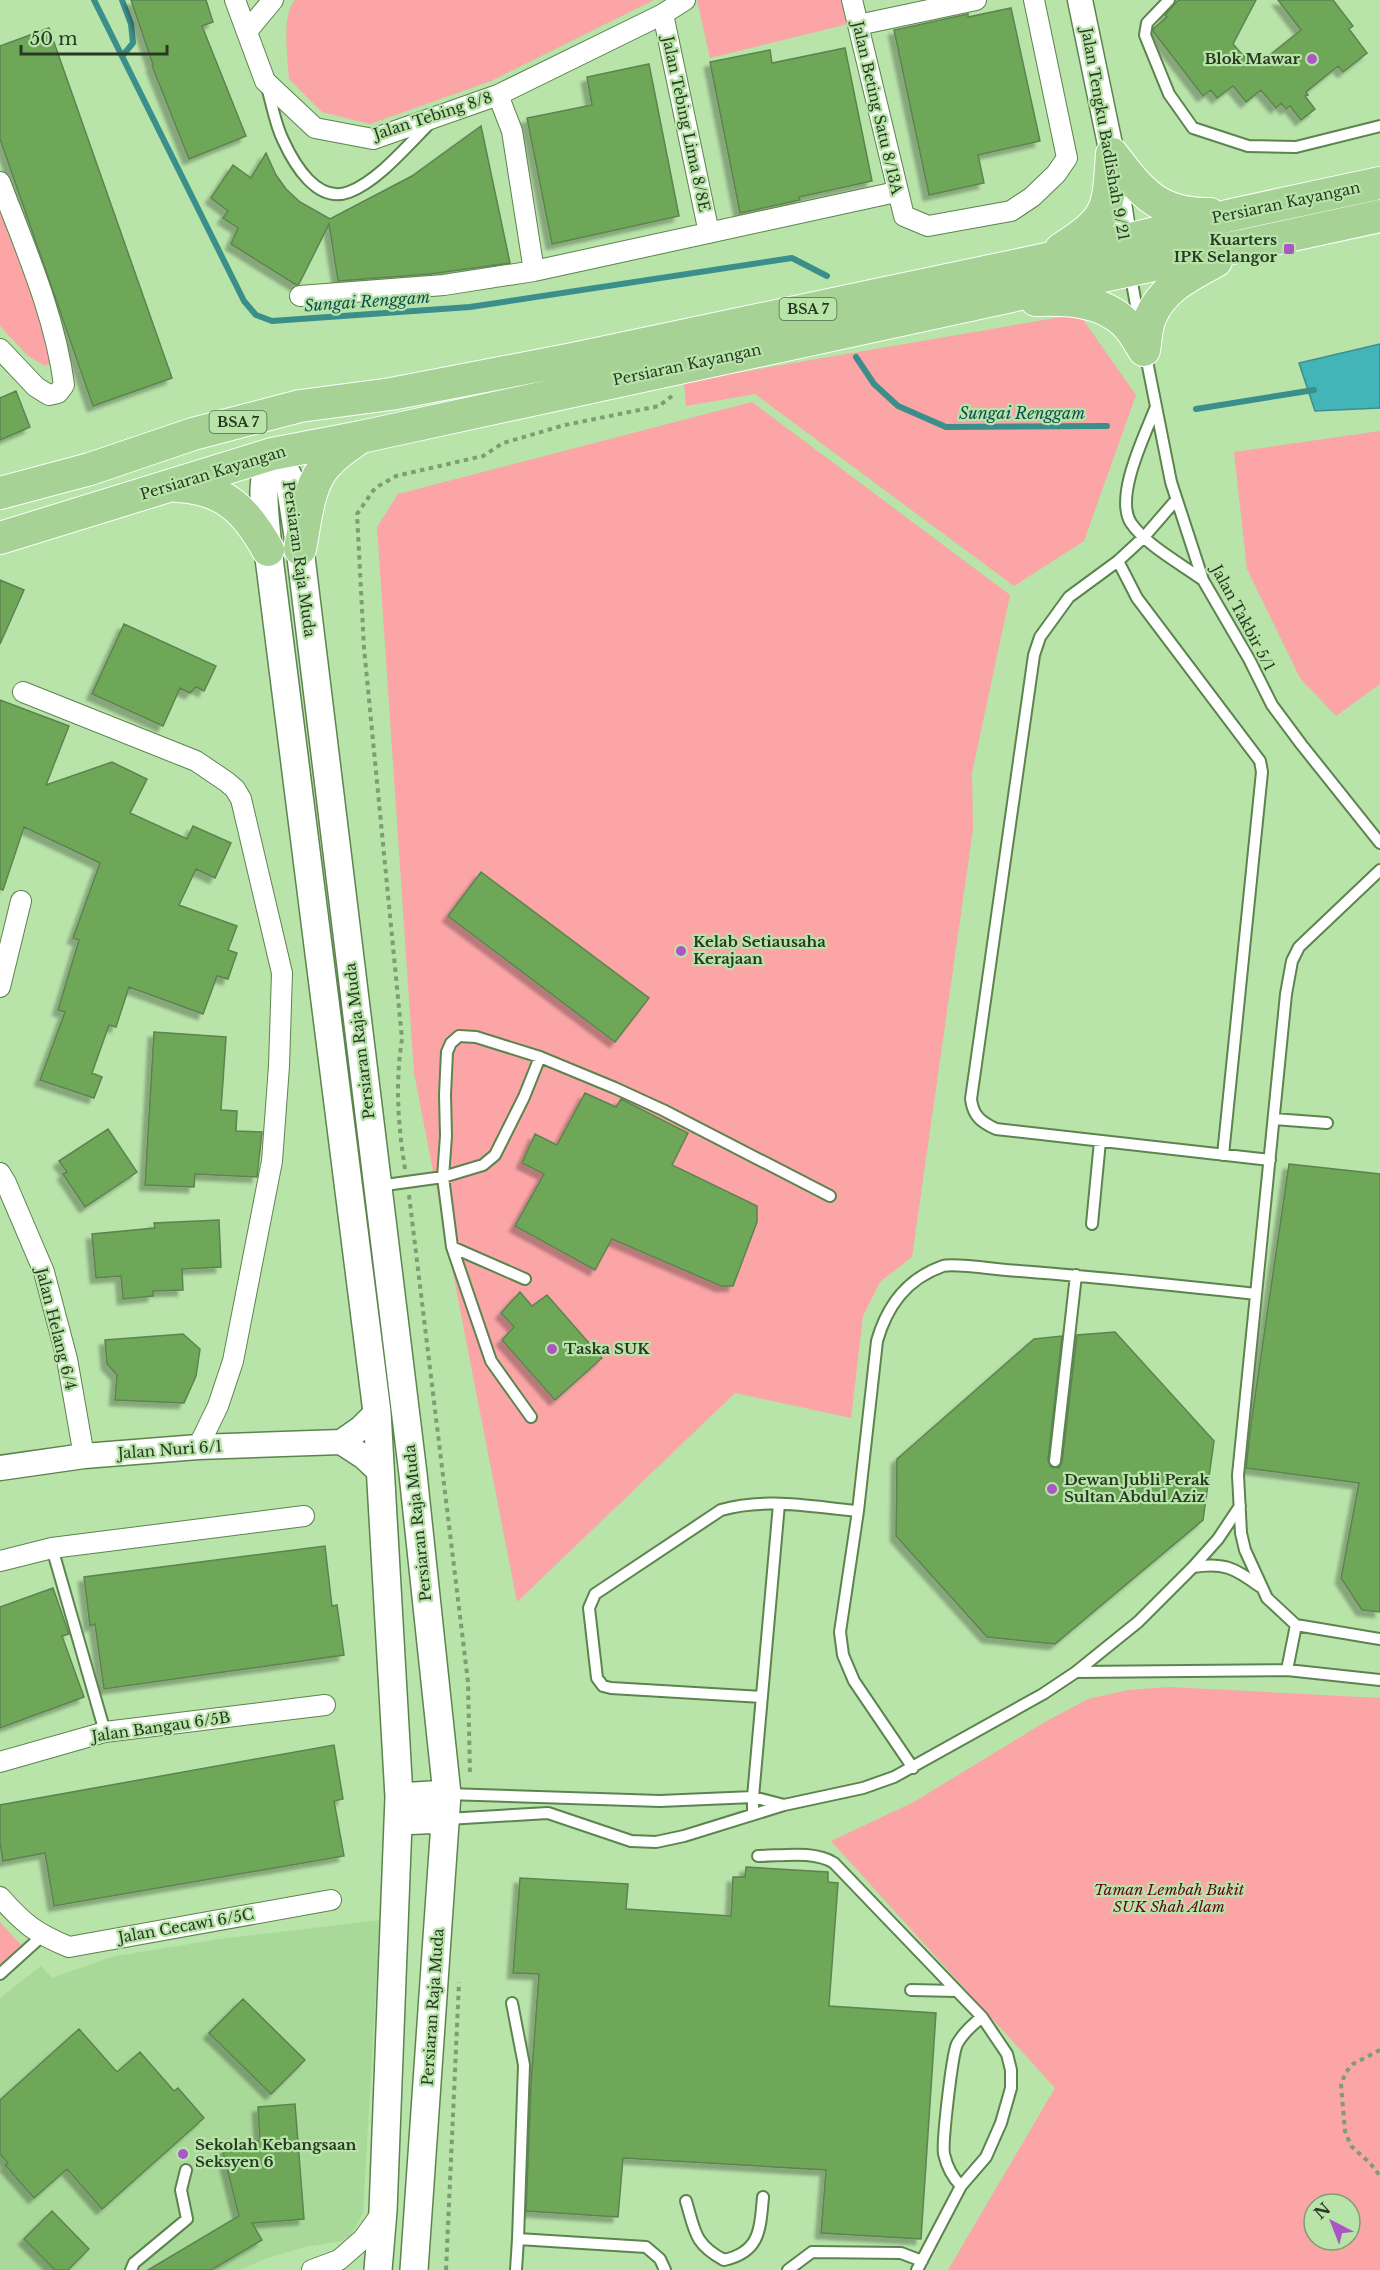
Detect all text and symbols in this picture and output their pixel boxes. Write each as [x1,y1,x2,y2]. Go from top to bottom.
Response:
street label: Jalan Beting Satu 8/13A [848,17,907,197]
scale bar [21,18,166,56]
street label: Jalan Tengku Badlishah 9/21 [1077,24,1134,242]
text: 50 m [30,28,78,50]
street label: Jalan Tebing Lima 8/8E [658,32,714,214]
place label: Blok Mawar [1204,49,1301,68]
marker: Blok Mawar [1305,52,1319,66]
street label: Jalan Tebing 8/8 [369,87,495,144]
street label: Persiaran Kayangan [1210,177,1362,228]
place label: Kuarters IPK Selangor [1174,230,1278,266]
marker: Kuarters IPK Selangor [1282,242,1296,256]
water label: Sungai Renggam [303,287,431,315]
road number: BSA 7 [780,298,836,320]
street label: Persiaran Kayangan [611,339,763,390]
water label: Sungai Renggam [959,403,1085,423]
road number: BSA 7 [210,411,266,433]
street label: Persiaran Kayangan [138,441,288,504]
street label: Persiaran Raja Muda [279,480,320,639]
street label: Jalan Takbir 5/1 [1207,560,1279,674]
place label: Kelab Setiausaha Kerajaan [693,932,826,968]
marker: Kelab Setiausaha Kerajaan [674,944,688,958]
street label: Persiaran Raja Muda [340,961,379,1120]
street label: Jalan Helang 6/4 [32,1264,81,1392]
place label: Taska SUK [564,1339,650,1358]
marker: Taska SUK [545,1342,559,1356]
street label: Jalan Nuri 6/1 [115,1436,223,1463]
street label: Persiaran Raja Muda [400,1443,435,1602]
place label: Dewan Jubli Perak Sultan Abdul Aziz [1064,1470,1211,1506]
marker: Dewan Jubli Perak Sultan Abdul Aziz [1045,1482,1059,1496]
street label: Jalan Bangau 6/5B [88,1707,231,1746]
park label: Taman Lembah Bukit SUK Shah Alam [1094,1880,1245,1916]
street label: Jalan Cecawi 6/5C [115,1904,255,1947]
street label: Persiaran Raja Muda [418,1927,448,2086]
place label: Sekolah Kebangsaan Seksyen 6 [195,2135,357,2171]
marker: Sekolah Kebangsaan Seksyen 6 [176,2147,190,2161]
north arrow [1302,2192,1362,2252]
text: N [1310,2198,1334,2223]

